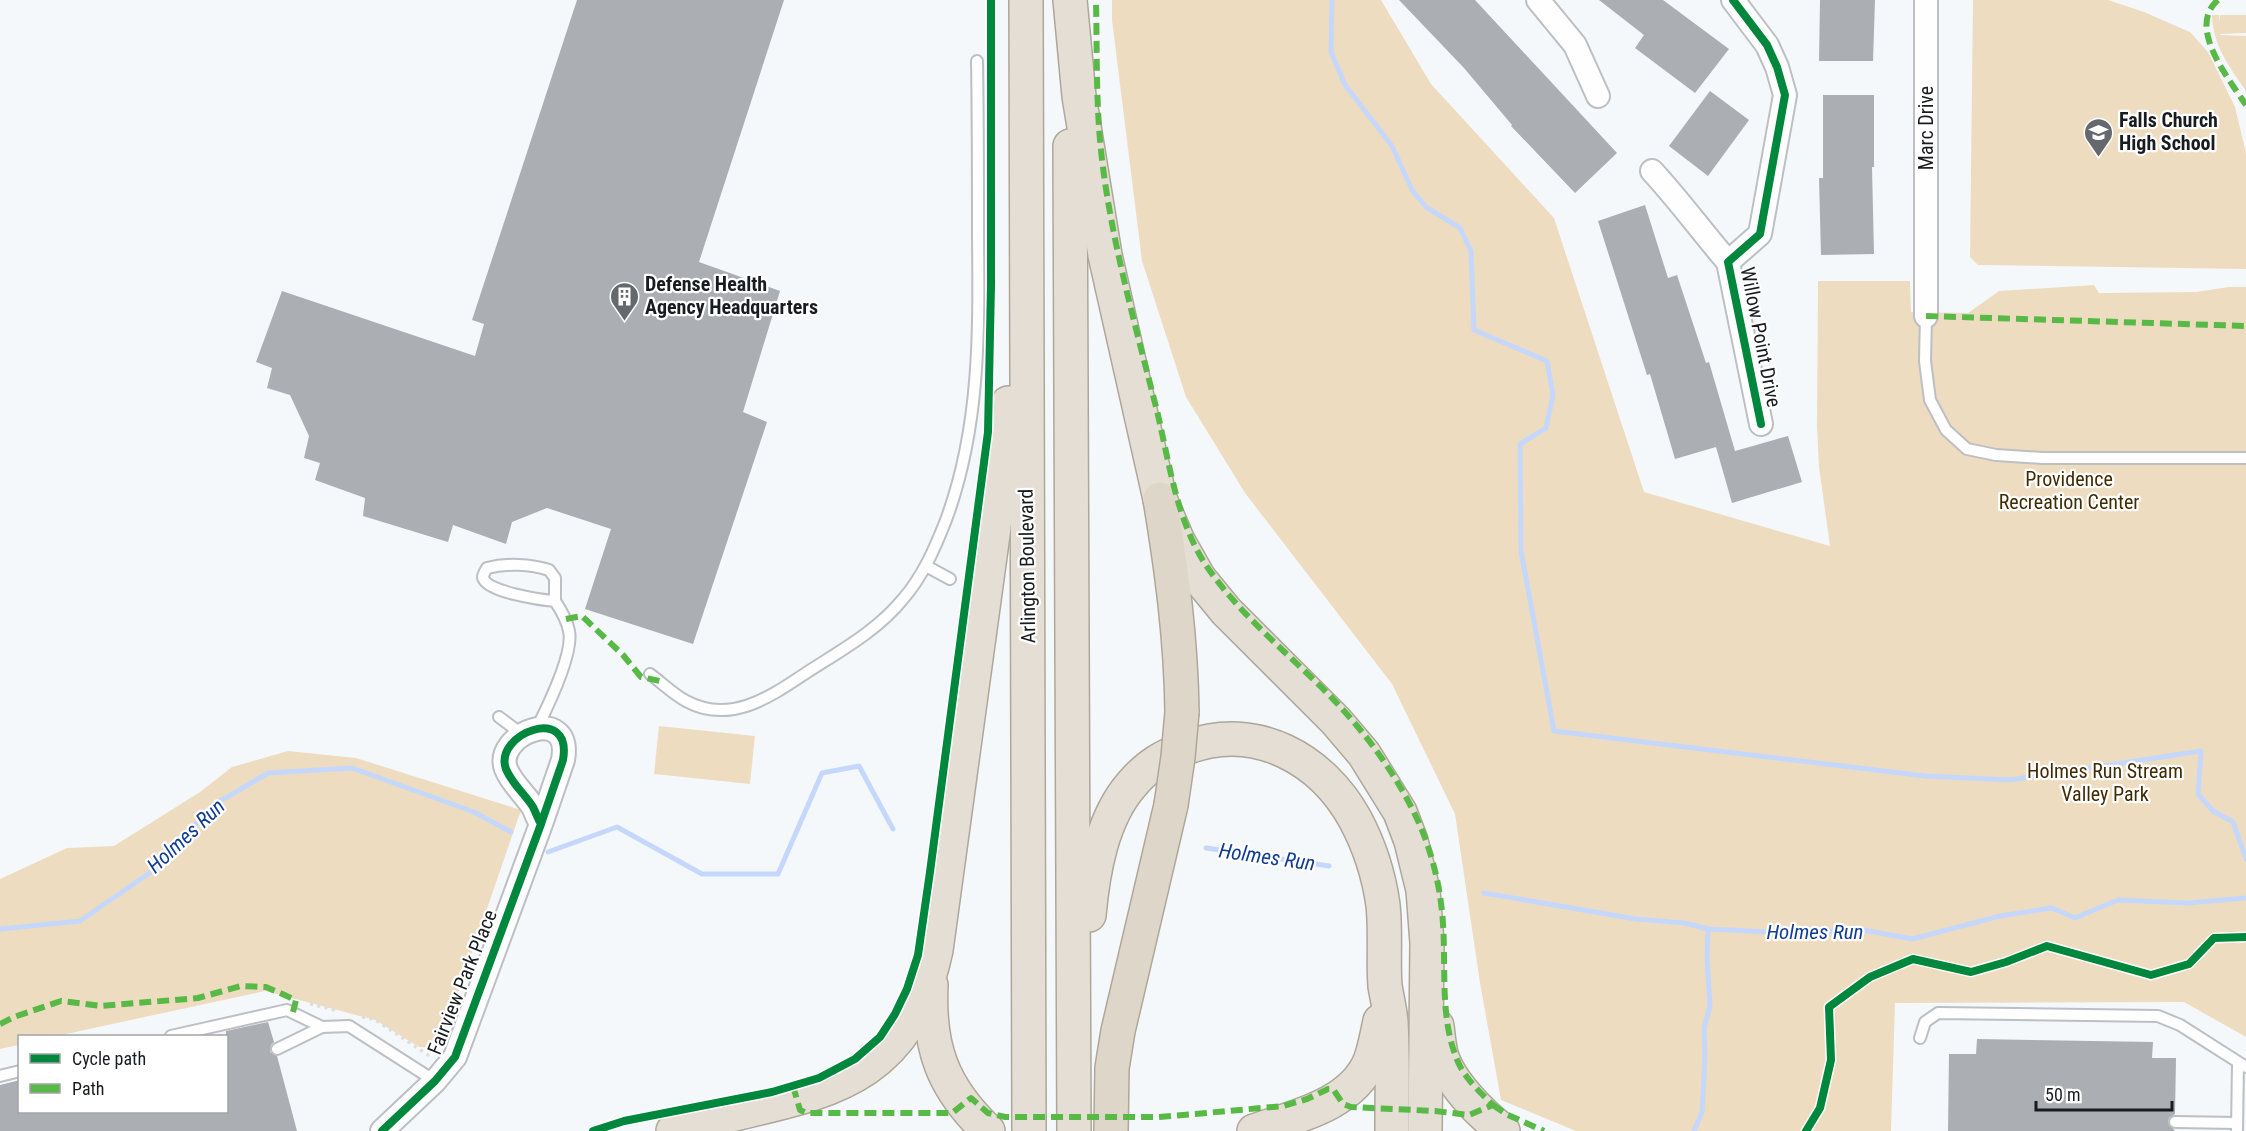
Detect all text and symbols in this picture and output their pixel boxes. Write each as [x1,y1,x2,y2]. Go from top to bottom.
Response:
street label: Marc Drive [1914,86,1938,170]
place label: Falls Church High School [2119,108,2218,155]
school or university icon: Falls Church High School [2082,116,2114,158]
street label: Willow Point Drive [1736,265,1786,409]
place label: Defense Health Agency Headquarters [645,272,818,319]
building icon: Defense Health Agency Headquarters [608,280,640,322]
park label: Providence Recreation Center [1999,467,2139,514]
street label: Arlington Boulevard [1014,488,1040,644]
park label: Holmes Run Stream Valley Park [2027,759,2183,806]
water label: Holmes Run [142,794,230,878]
water label: Holmes Run [1217,838,1317,876]
street label: Fairview Park Place [422,906,502,1058]
water label: Holmes Run [1766,920,1864,944]
legend [18,1035,228,1113]
text: Cycle path [72,1048,146,1069]
scale bar [2036,1074,2172,1112]
text: Path [72,1078,105,1099]
text: 50 m [2045,1084,2080,1105]

